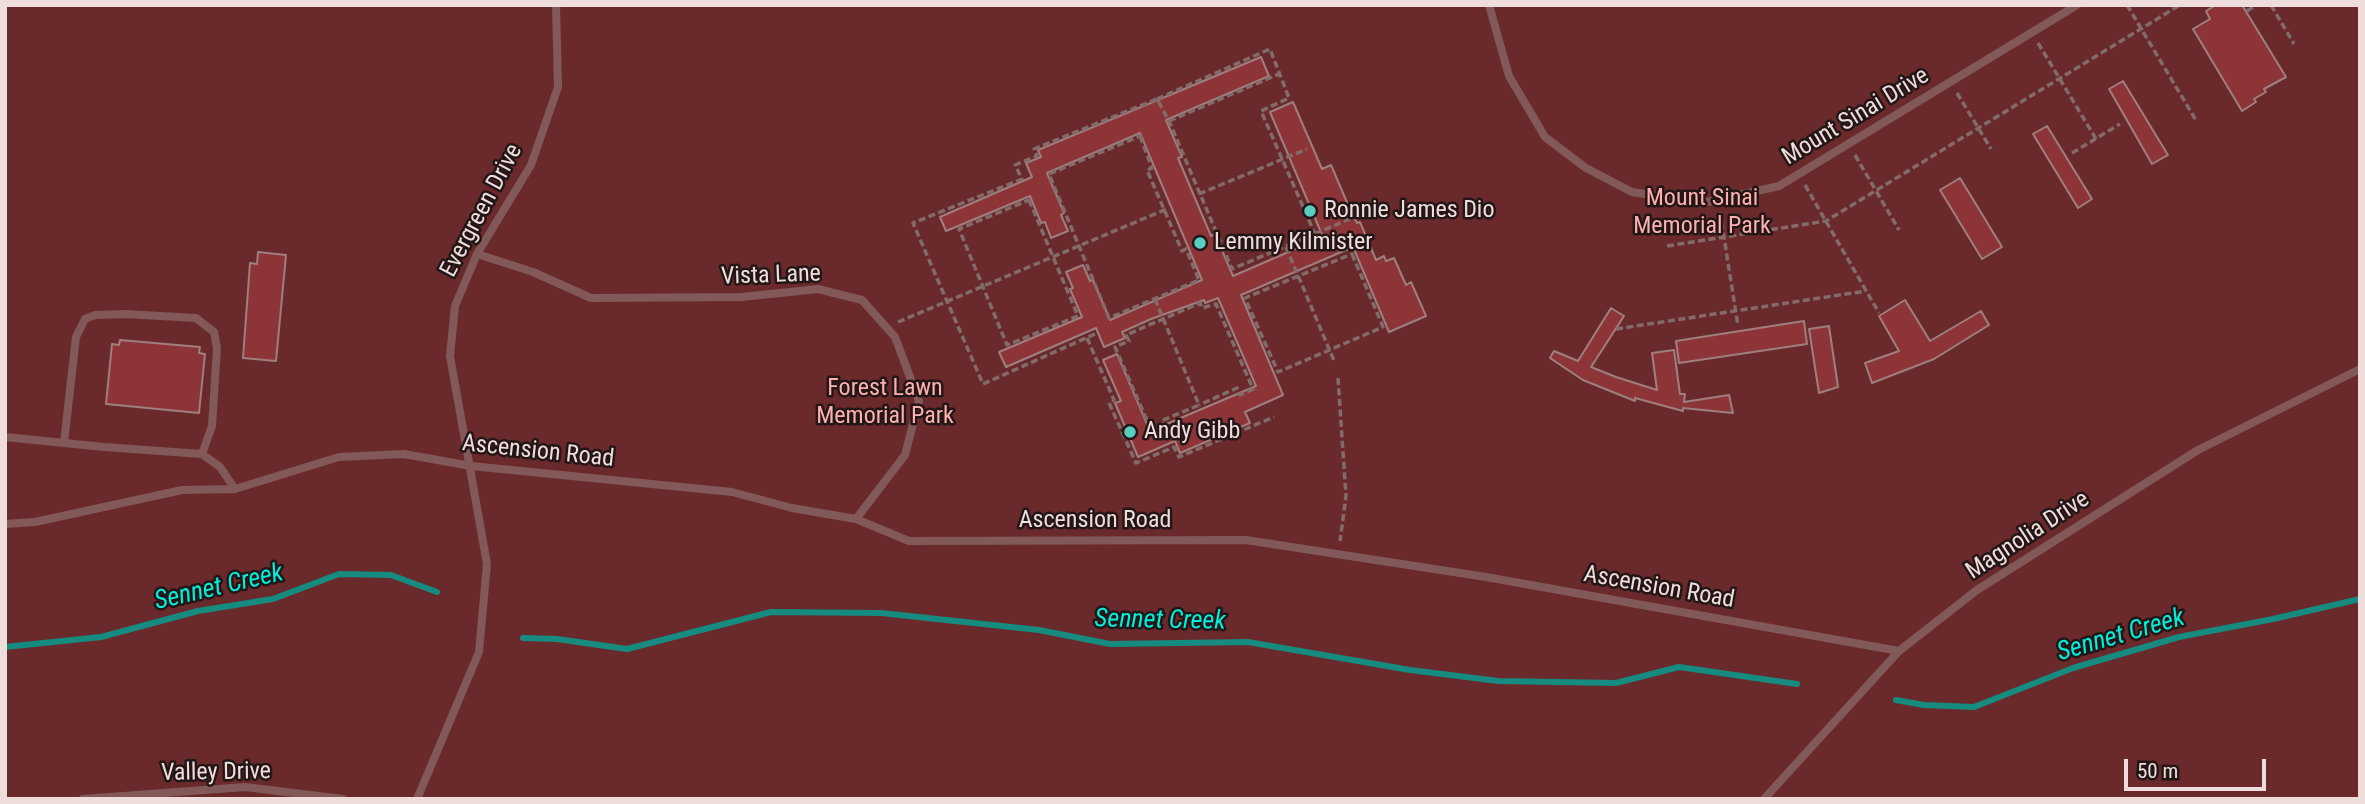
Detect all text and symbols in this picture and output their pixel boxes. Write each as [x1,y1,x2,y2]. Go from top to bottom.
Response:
street label: Mount Sinai Drive [1777,62,1935,172]
street label: Evergreen Drive [435,140,529,282]
park label: Mount Sinai Memorial Park [1633,185,1771,241]
place label: Ronnie James Dio [1324,197,1494,225]
marker: Ronnie James Dio [1302,203,1318,219]
place label: Lemmy Kilmister [1214,229,1373,257]
marker: Lemmy Kilmister [1192,235,1208,251]
street label: Vista Lane [721,260,821,292]
park label: Forest Lawn Memorial Park [816,375,954,431]
place label: Andy Gibb [1144,418,1240,446]
marker: Andy Gibb [1122,424,1138,440]
street label: Ascension Road [461,430,615,474]
street label: Magnolia Drive [1961,486,2095,586]
street label: Ascension Road [1019,507,1171,535]
water label: Sennet Creek [152,558,286,618]
street label: Ascension Road [1581,561,1737,615]
water label: Sennet Creek [2054,603,2188,669]
water label: Sennet Creek [1094,604,1226,638]
scale bar [2127,744,2269,788]
street label: Valley Drive [161,758,271,788]
text: 50 m [2137,759,2178,783]

